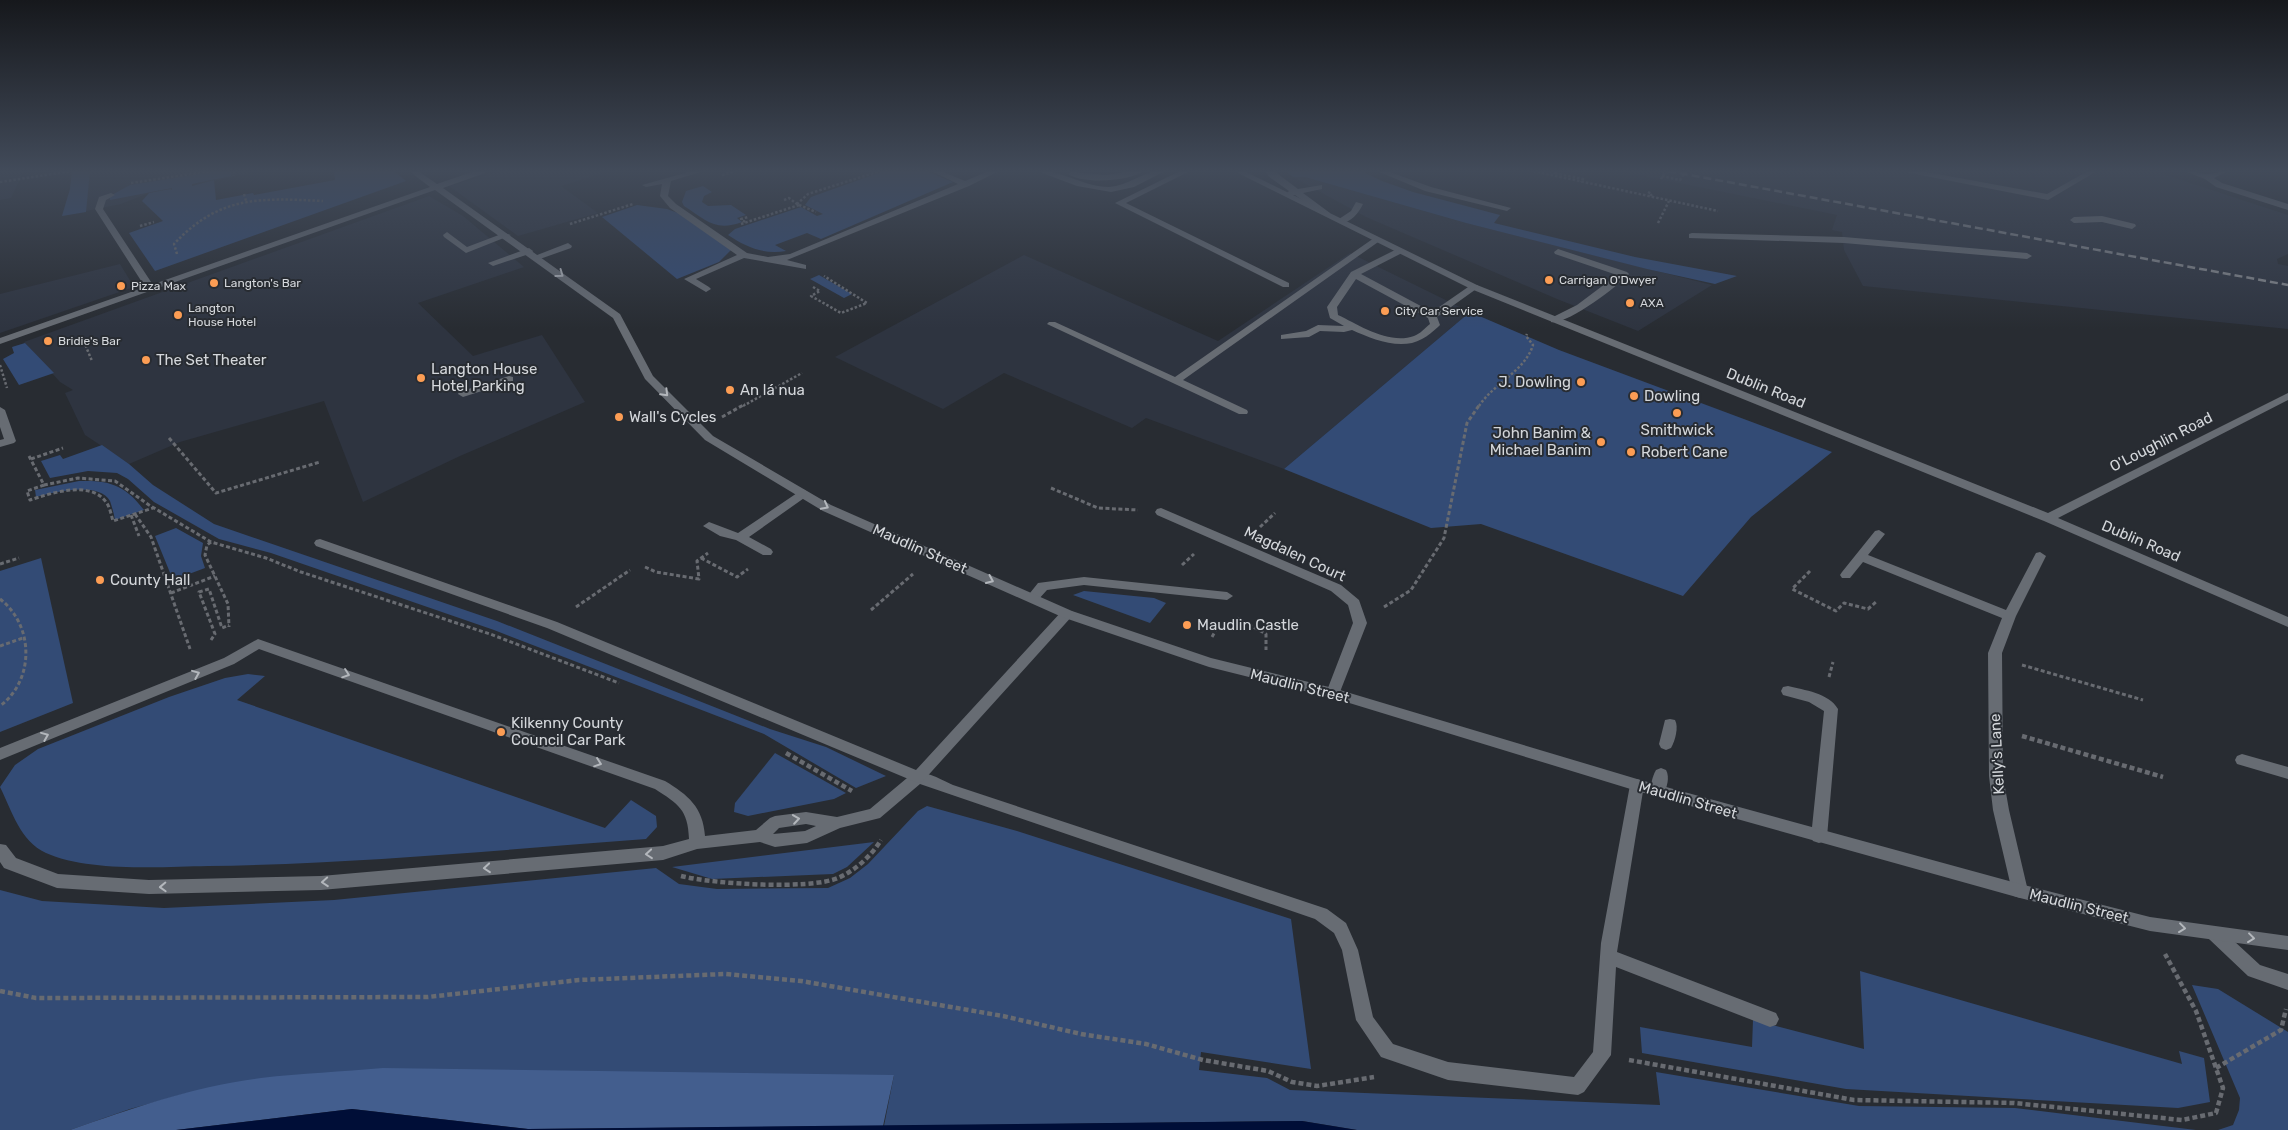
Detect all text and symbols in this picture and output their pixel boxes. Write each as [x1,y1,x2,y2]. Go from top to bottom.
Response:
one-way arrow [554,268,564,277]
place label: Carrigan O'Dwyer [1559,273,1656,287]
marker: Carrigan O'Dwyer [1543,274,1555,286]
place label: Langton's Bar [224,276,301,290]
marker: Langton's Bar [208,277,220,289]
place label: Pizza Max [131,279,187,293]
marker: Pizza Max [115,280,127,292]
place label: AXA [1640,296,1664,310]
marker: AXA [1624,297,1636,309]
place label: Langton House Hotel [188,301,256,329]
place label: City Car Service [1395,304,1484,318]
marker: City Car Service [1379,305,1391,317]
marker: Langton House Hotel [172,309,184,321]
place label: Bridie's Bar [58,334,121,348]
marker: Bridie's Bar [42,335,54,347]
place label: The Set Theater [156,351,267,369]
marker: The Set Theater [140,354,152,366]
place label: Langton House Hotel Parking [431,360,537,395]
street label: Dublin Road [1724,364,1808,412]
marker: Langton House Hotel Parking [415,372,427,384]
place label: J. Dowling [1498,373,1571,391]
marker: J. Dowling [1575,376,1587,388]
place label: An lá nua [740,381,805,399]
marker: An lá nua [724,384,736,396]
one-way arrow [660,387,669,396]
place label: Dowling [1644,387,1700,405]
marker: Dowling [1628,390,1640,402]
marker: Smithwick [1671,407,1683,419]
place label: Wall's Cycles [629,408,717,426]
street label: O'Loughlin Road [2107,408,2215,476]
marker: Wall's Cycles [613,411,625,423]
place label: Smithwick [1641,421,1714,439]
place label: John Banim & Michael Banim [1490,424,1592,459]
marker: John Banim & Michael Banim [1595,436,1607,448]
place label: Robert Cane [1641,443,1728,461]
marker: Robert Cane [1625,446,1637,458]
one-way arrow [820,500,829,510]
street label: Dublin Road [2099,516,2183,566]
street label: Maudlin Street [870,520,970,578]
street label: Magdalen Court [1241,523,1349,586]
place label: County Hall [110,571,190,589]
one-way arrow [985,573,994,584]
marker: County Hall [94,574,106,586]
place label: Maudlin Castle [1197,616,1299,634]
marker: Maudlin Castle [1181,619,1193,631]
street label: Maudlin Street [1249,665,1352,707]
one-way arrow [341,669,349,679]
one-way arrow [191,670,200,681]
street label: Kelly's Lane [1986,713,2008,795]
place label: Kilkenny County Council Car Park [511,714,626,749]
marker: Kilkenny County Council Car Park [495,726,507,738]
one-way arrow [40,731,49,742]
one-way arrow [593,757,602,767]
street label: Maudlin Street [1637,777,1739,823]
one-way arrow [792,815,801,825]
one-way arrow [645,848,653,859]
one-way arrow [483,862,491,873]
one-way arrow [321,876,329,887]
one-way arrow [159,882,166,892]
street label: Maudlin Street [2028,885,2131,927]
one-way arrow [2179,922,2187,933]
one-way arrow [2248,932,2256,943]

